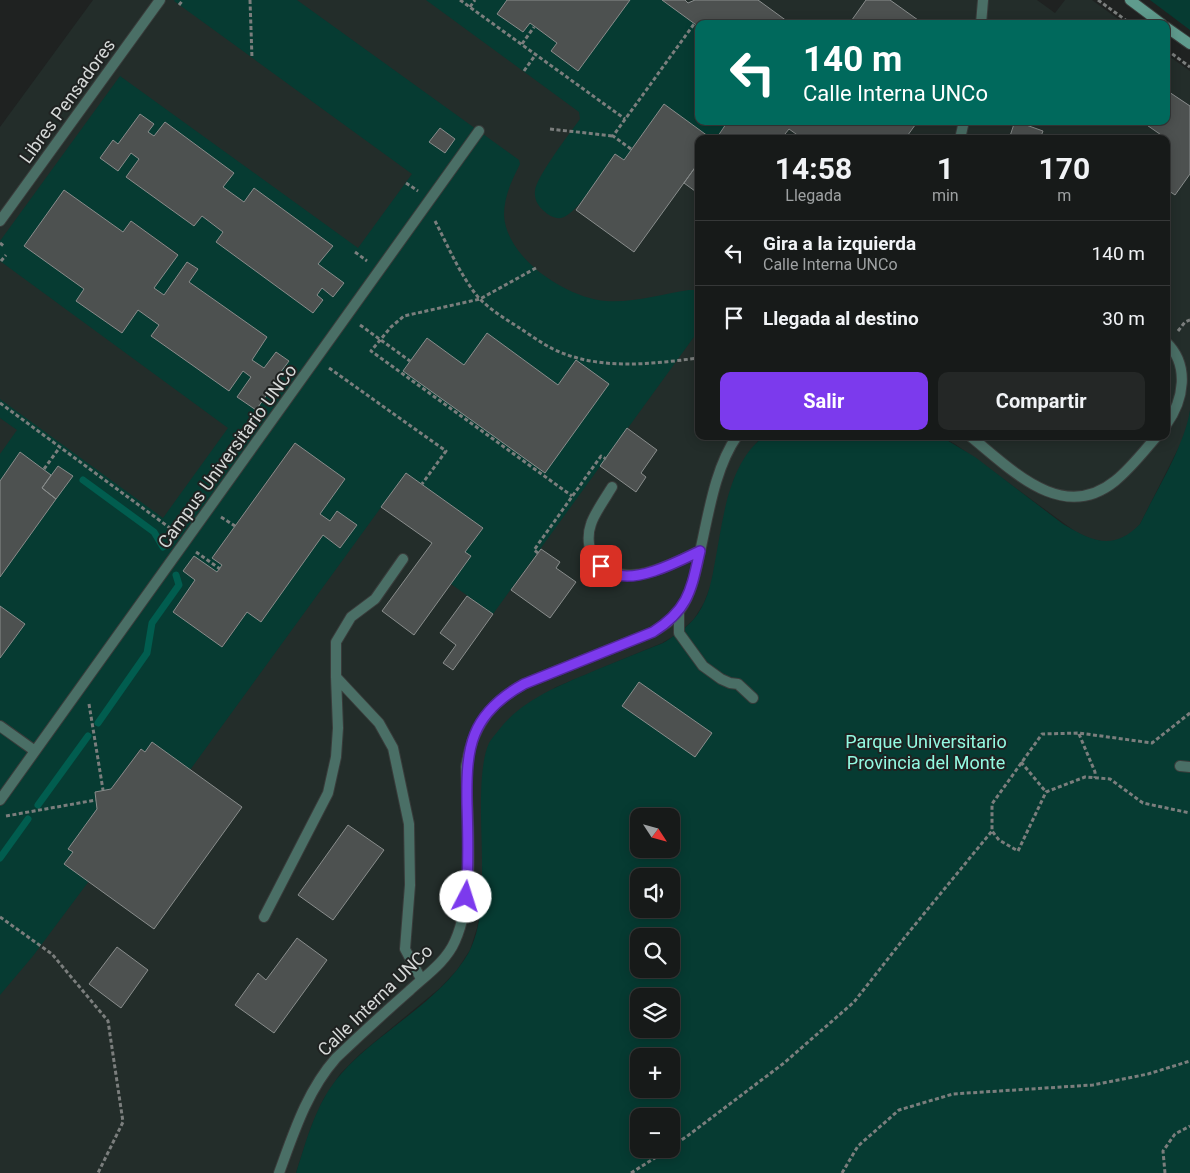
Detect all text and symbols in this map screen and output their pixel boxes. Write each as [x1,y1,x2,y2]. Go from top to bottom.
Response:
street label: Libres Pensadores [15,35,119,167]
text: 140 m [803,39,902,80]
icon: left [720,40,785,105]
text: Calle Interna UNCo [803,81,988,106]
text: 14:58 [775,151,852,186]
text: 1 [937,151,954,186]
text: 170 [1039,151,1090,186]
text: Llegada [785,186,842,205]
text: min [932,186,959,205]
text: m [1057,186,1071,205]
text: Gira a la izquierda [763,232,916,255]
icon: left [720,239,748,267]
text: 140 m [1092,242,1145,265]
text: Calle Interna UNCo [763,255,898,274]
icon: arrive [720,304,748,332]
text: Llegada al destino [763,307,919,330]
text: 30 m [1102,307,1145,330]
street label: Campus Universitario UNCo [153,360,301,552]
button: Salir [720,372,928,430]
button: Compartir [938,372,1145,430]
pin [580,545,622,587]
icon: arrive [587,552,615,580]
park label: Parque Universitario Provincia del Monte [845,731,1007,773]
north arrow [630,808,680,858]
map controls [630,808,680,1158]
button: sound [630,868,680,918]
position arrow [439,870,491,922]
button: search [630,928,680,978]
street label: Calle Interna UNCo [313,940,437,1060]
button: layers [630,988,680,1038]
button: + [630,1048,680,1098]
button: − [630,1108,680,1158]

